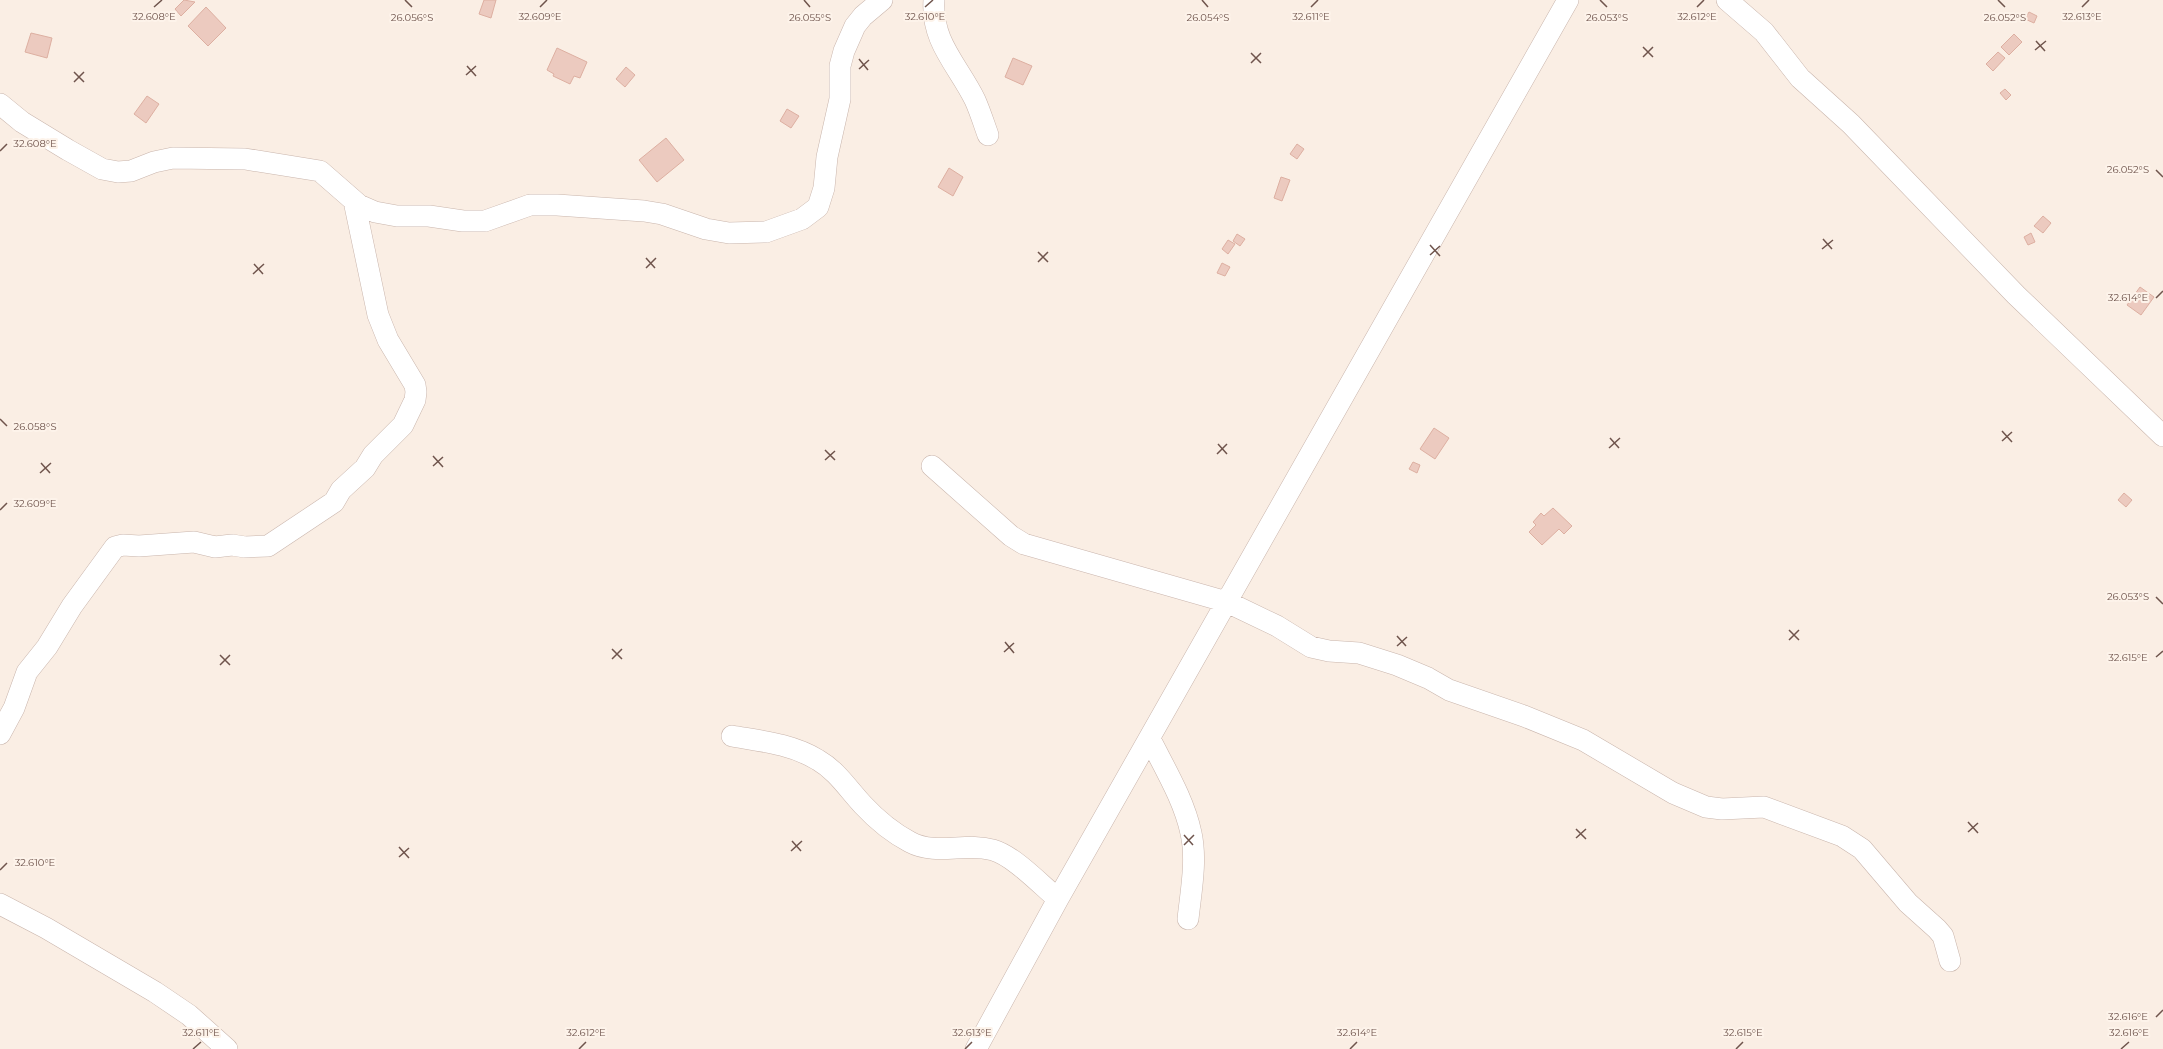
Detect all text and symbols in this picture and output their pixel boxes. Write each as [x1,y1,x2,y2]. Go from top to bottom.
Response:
text: 32.608°E [132,10,176,23]
text: 32.609°E [518,10,562,23]
text: 32.610°E [905,10,946,23]
text: 32.611°E [1292,10,1330,23]
text: 32.612°E [1677,10,1717,23]
text: 32.613°E [2062,10,2102,23]
text: 26.056°S [391,11,433,24]
text: 26.055°S [789,11,831,24]
text: 26.054°S [1187,11,1230,24]
text: 26.053°S [1586,11,1628,24]
text: 26.052°S [1984,11,2026,24]
text: 32.608°E [13,137,57,150]
text: 26.052°S [2107,163,2149,176]
text: 32.614°E [2108,291,2148,304]
text: 26.058°S [13,420,57,433]
text: 32.609°E [13,497,57,510]
text: 26.053°S [2107,590,2149,603]
text: 32.615°E [2108,651,2148,664]
text: 32.610°E [15,856,56,869]
text: 32.616°E [2108,1010,2148,1023]
text: 32.611°E [182,1026,220,1039]
text: 32.612°E [566,1026,606,1039]
text: 32.613°E [952,1026,992,1039]
text: 32.614°E [1337,1026,1377,1039]
text: 32.615°E [1723,1026,1763,1039]
text: 32.616°E [2109,1026,2149,1039]

